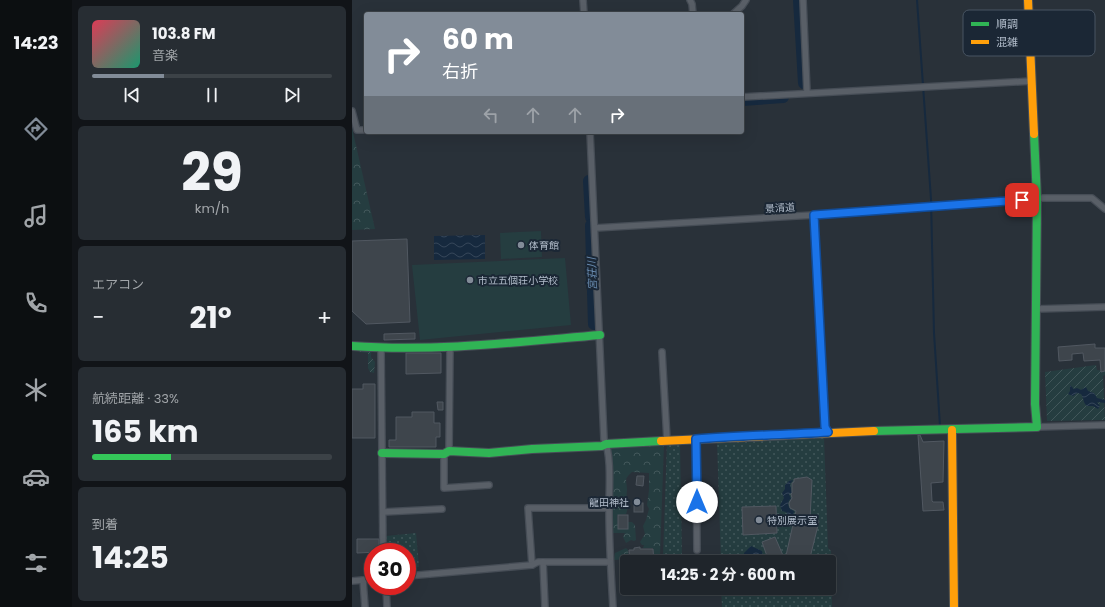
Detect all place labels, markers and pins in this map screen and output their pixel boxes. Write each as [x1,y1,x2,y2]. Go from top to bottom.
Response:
pin [1005,183,1039,217]
place label: 体育館 [529,238,559,253]
marker: 体育館 [516,240,526,250]
place label: 市立五個荘小学校 [478,273,558,288]
marker: 市立五個荘小学校 [465,275,475,285]
place label: 龍田神社 [589,495,629,510]
marker: 龍田神社 [632,497,642,507]
place label: 特別展示室 [767,513,817,528]
marker: 特別展示室 [754,515,764,525]

